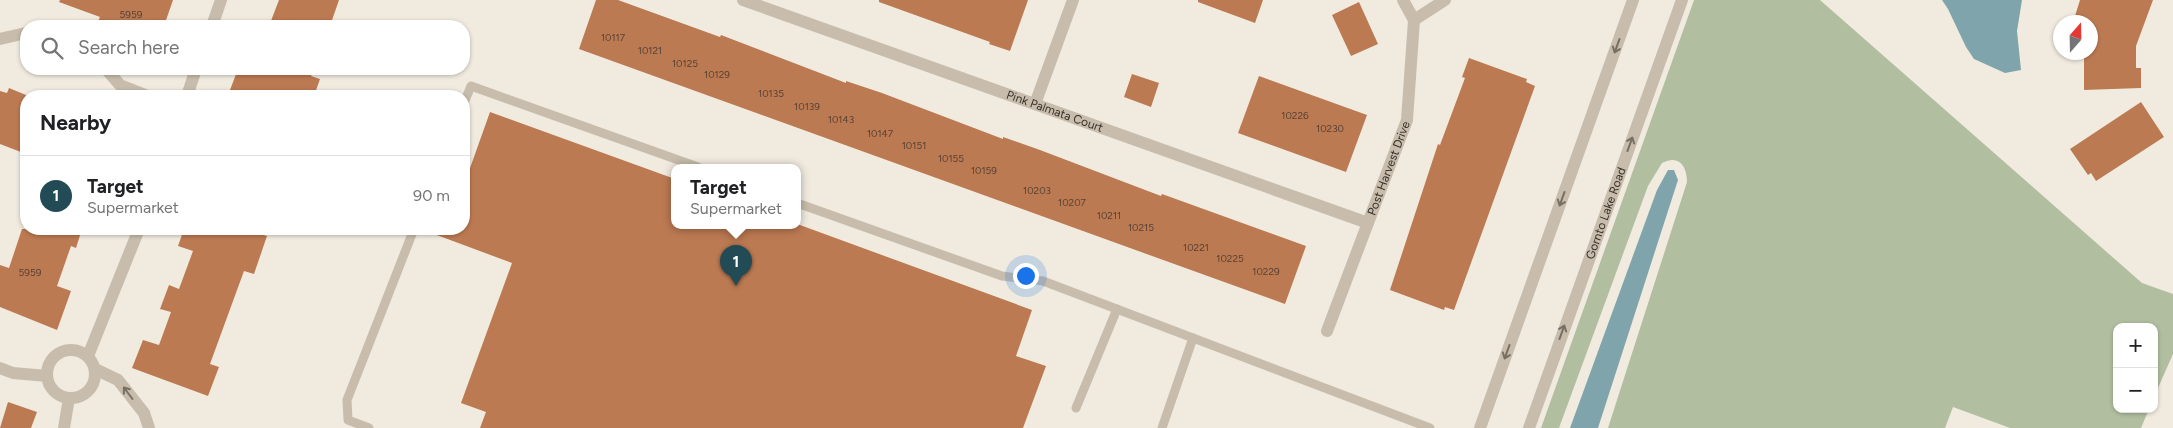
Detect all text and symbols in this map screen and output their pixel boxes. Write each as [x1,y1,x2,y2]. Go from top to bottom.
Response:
house number: 5959 [120,8,143,21]
north arrow [2053,15,2098,60]
search box [20,20,470,75]
house number: 10117 [601,31,626,44]
icon: search [38,34,66,62]
text: Search here [78,36,180,59]
one-way arrow [1612,38,1621,53]
house number: 10121 [638,44,662,57]
house number: 10125 [672,57,698,70]
house number: 10129 [704,68,730,81]
house number: 10135 [758,87,784,100]
street label: Pink Palmata Court [1004,88,1105,135]
house number: 10139 [794,100,820,113]
house number: 10226 [1281,109,1309,122]
text: Nearby [40,110,111,135]
house number: 10143 [828,113,854,126]
street label: Post Harvest Drive [1364,119,1413,217]
house number: 10230 [1316,122,1344,135]
house number: 10147 [867,127,894,140]
one-way arrow [1626,137,1635,152]
house number: 10151 [902,139,926,152]
house number: 10155 [938,152,964,165]
popup [671,164,801,229]
house number: 10159 [971,164,997,177]
street label: Gornto Lake Road [1583,165,1629,261]
text: Target [87,175,144,198]
text: Target [690,176,747,199]
house number: 10203 [1023,184,1051,197]
text: 1 [53,186,59,205]
text: 90 m [413,186,450,205]
one-way arrow [1557,191,1566,206]
house number: 10207 [1058,196,1087,209]
text: Supermarket [87,198,179,217]
text: Supermarket [690,199,782,218]
house number: 10211 [1097,209,1121,222]
house number: 10215 [1128,221,1154,234]
house number: 10221 [1183,241,1209,254]
pin: 1 [720,245,752,286]
house number: 10225 [1216,252,1244,265]
your location [1013,263,1039,289]
house number: 10229 [1252,265,1280,278]
house number: 5959 [19,266,42,279]
map controls [2113,323,2158,413]
button: + [2113,323,2158,368]
one-way arrow [1558,325,1567,341]
one-way arrow [1502,344,1511,359]
button: − [2113,368,2158,413]
one-way arrow [123,387,134,400]

